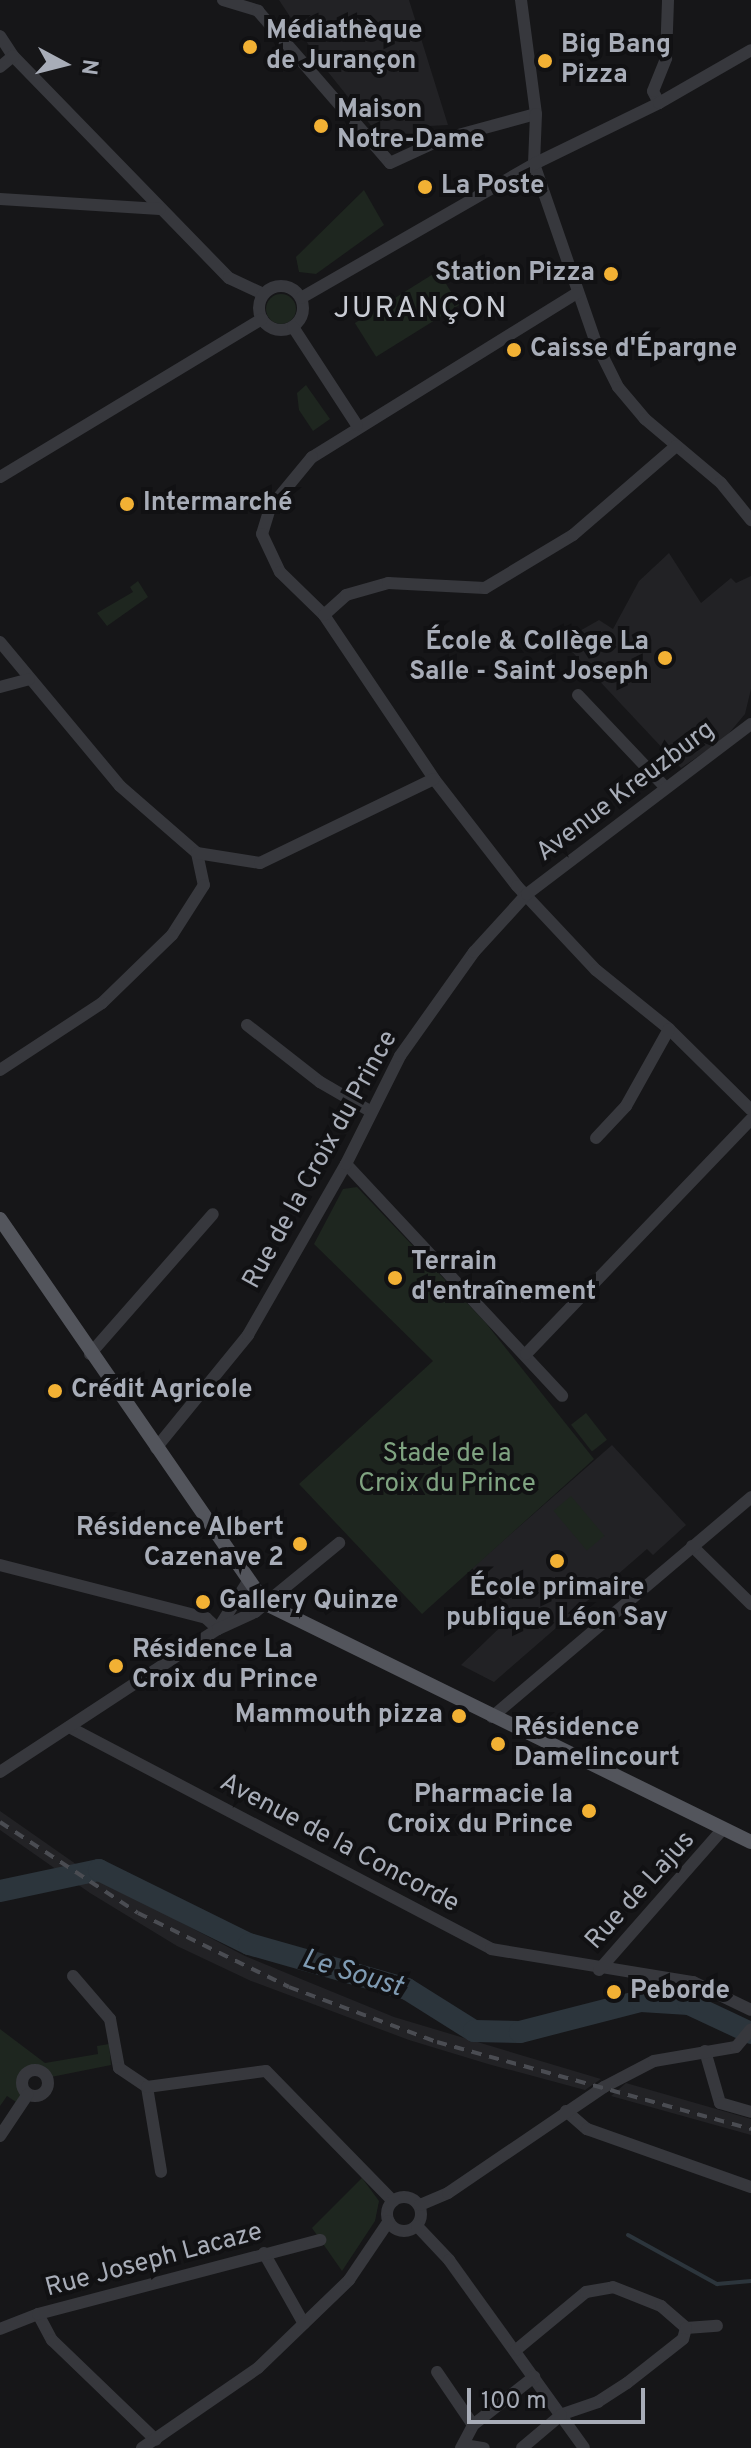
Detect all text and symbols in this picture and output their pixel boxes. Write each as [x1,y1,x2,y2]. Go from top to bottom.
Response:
place label: Médiathèque de Jurançon [266,16,422,78]
north arrow [24,24,104,104]
place label: Big Bang Pizza [561,30,671,92]
marker: Médiathèque de Jurançon [241,38,259,56]
marker: Big Bang Pizza [536,52,554,70]
text: N [74,57,103,76]
place label: Maison Notre-Dame [337,95,485,156]
marker: Maison Notre-Dame [312,117,330,135]
place label: La Poste [441,171,544,203]
marker: La Poste [416,178,434,196]
place label: Station Pizza [435,258,595,290]
marker: Station Pizza [602,265,620,283]
district label: JURANÇON [333,292,509,328]
place label: Caisse d'Épargne [530,334,737,366]
marker: Caisse d'Épargne [505,341,523,359]
place label: Intermarché [143,488,292,520]
marker: Intermarché [118,495,136,513]
place label: École & Collège La Salle - Saint Joseph [409,627,649,688]
marker: École & Collège La Salle - Saint Joseph [656,649,674,667]
street label: Avenue Kreuzburg [531,715,721,869]
street label: Rue de la Croix du Prince [237,1025,405,1295]
place label: Terrain d'entraînement [411,1247,596,1308]
marker: Terrain d'entraînement [386,1269,404,1287]
place label: Crédit Agricole [71,1375,254,1407]
marker: Crédit Agricole [46,1382,64,1400]
park label: Stade de la Croix du Prince [358,1439,536,1500]
place label: Résidence Albert Cazenave 2 [75,1513,284,1574]
marker: Résidence Albert Cazenave 2 [291,1535,309,1553]
marker: École primaire publique Léon Say [548,1552,566,1570]
place label: École primaire publique Léon Say [446,1573,668,1634]
place label: Gallery Quinze [219,1586,399,1618]
marker: Gallery Quinze [194,1593,212,1611]
place label: Résidence La Croix du Prince [132,1635,318,1696]
marker: Résidence La Croix du Prince [107,1657,125,1675]
place label: Mammouth pizza [235,1700,443,1732]
marker: Mammouth pizza [450,1707,468,1725]
place label: Résidence Damelincourt [514,1713,680,1774]
marker: Résidence Damelincourt [489,1735,507,1753]
street label: Avenue de la Concorde [214,1768,464,1920]
place label: Pharmacie la Croix du Prince [387,1780,573,1842]
marker: Pharmacie la Croix du Prince [580,1802,598,1820]
street label: Rue de Lajus [580,1825,702,1957]
water label: Le Soust [298,1943,406,2005]
place label: Peborde [630,1976,730,2008]
marker: Peborde [605,1983,623,2001]
street label: Rue Joseph Lacaze [42,2217,266,2305]
scale bar [471,2372,649,2422]
text: 100 m [481,2387,547,2417]

